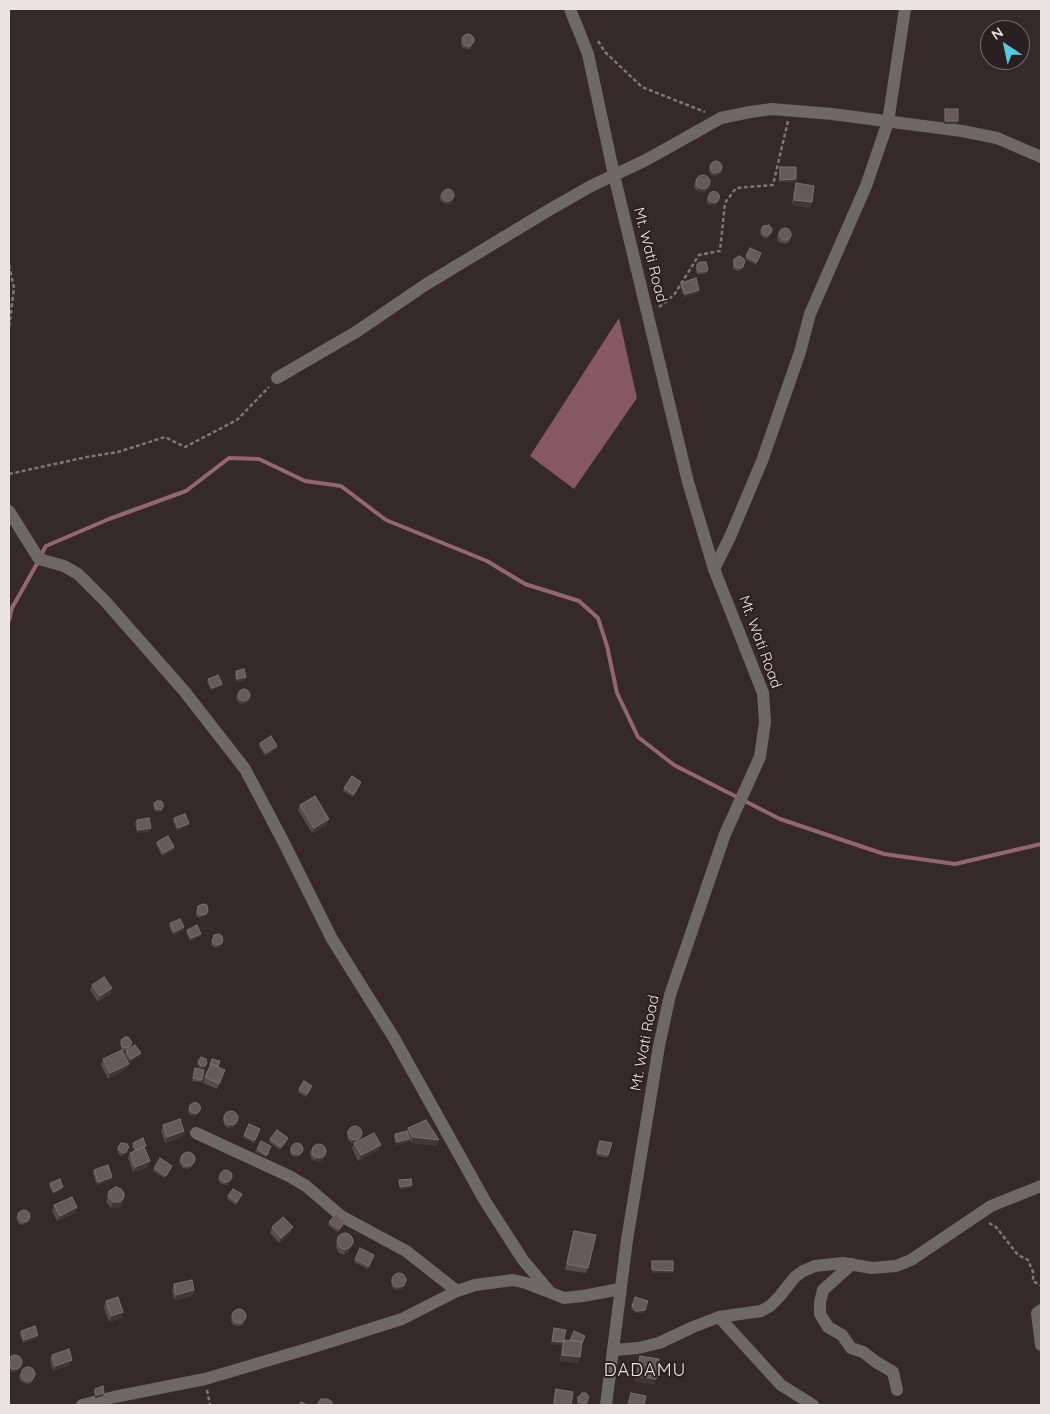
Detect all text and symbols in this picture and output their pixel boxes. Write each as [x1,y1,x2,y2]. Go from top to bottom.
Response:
north arrow [980,20,1030,70]
text: N [988,23,1006,44]
street label: Mt. Wati Road [629,206,671,304]
street label: Mt. Wati Road [735,593,785,691]
street label: Mt. Wati Road [627,994,663,1092]
district label: DADAMU [603,1360,687,1382]

